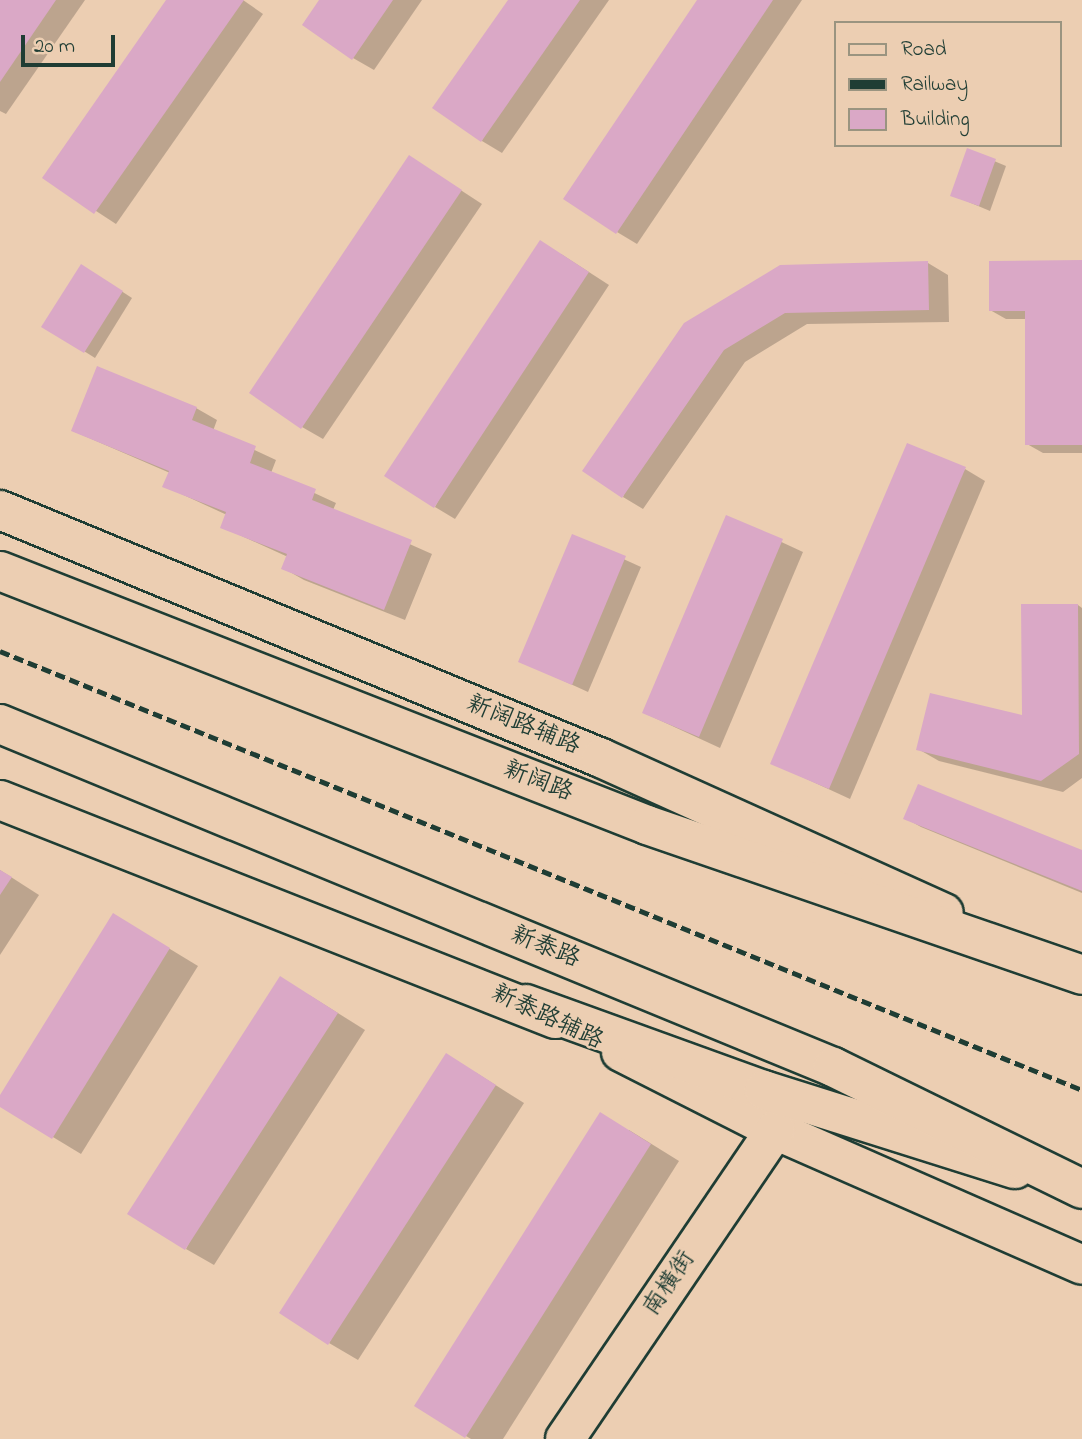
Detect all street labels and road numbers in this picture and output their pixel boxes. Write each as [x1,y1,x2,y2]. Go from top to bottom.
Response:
street label: 新阔路辅路 [462,690,584,762]
street label: 新阔路 [499,756,577,808]
street label: 新泰路 [506,921,584,975]
street label: 新泰路辅路 [487,980,607,1056]
street label: 南横街 [638,1246,702,1322]

